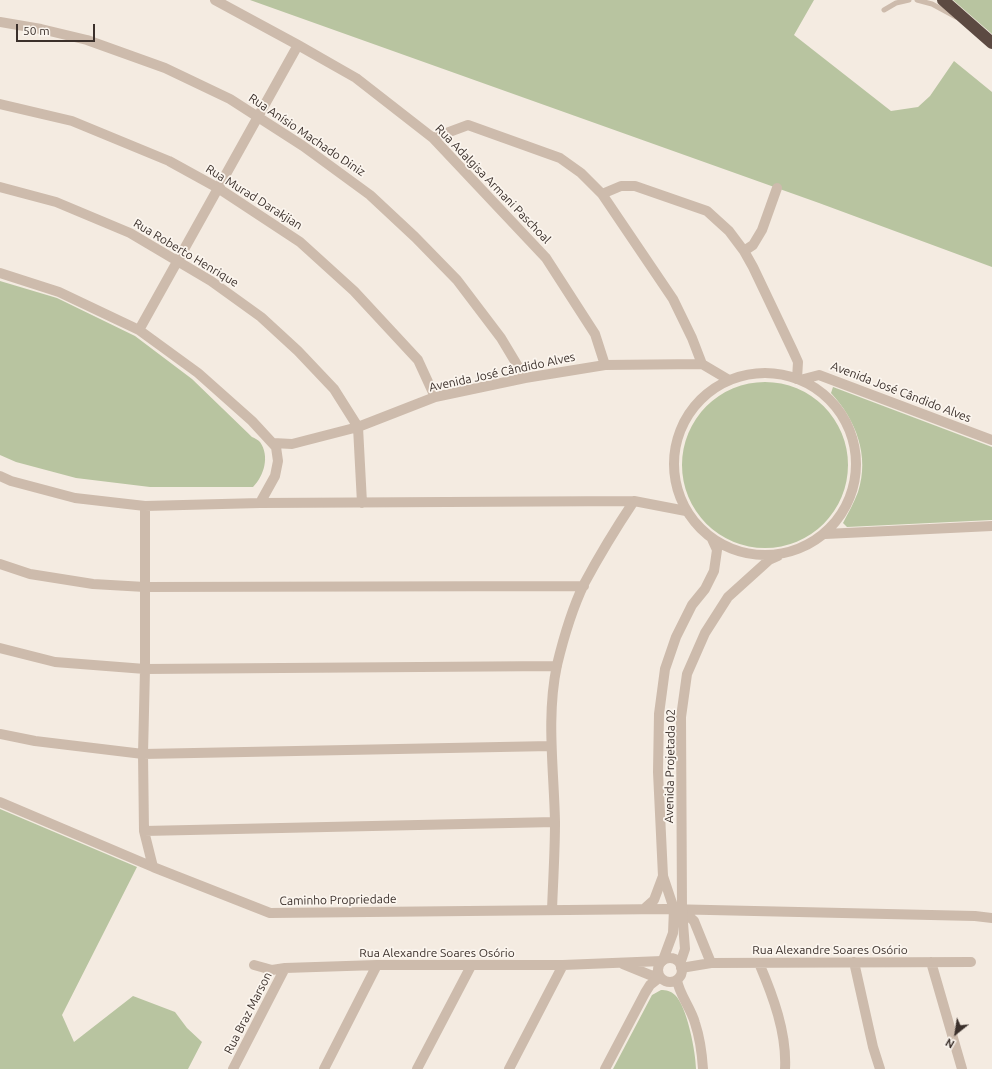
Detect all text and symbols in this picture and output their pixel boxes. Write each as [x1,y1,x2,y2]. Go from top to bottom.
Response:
scale bar [18,16,97,42]
text: 50 m [23,24,50,37]
street label: Rua Anísio Machado Diniz [246,91,368,179]
street label: Rua Adalgisa Armani Paschoal [432,121,554,247]
street label: Rua Murad Darakjian [203,161,305,233]
street label: Rua Roberto Henrique [131,216,241,290]
street label: Avenida José Cândido Alves [428,349,576,395]
street label: Avenida José Cândido Alves [829,359,973,425]
street label: Avenida Projetada 02 [662,709,678,823]
street label: Caminho Propriedade [279,892,397,908]
street label: Rua Alexandre Soares Osório [752,943,908,957]
street label: Rua Alexandre Soares Osório [359,946,515,960]
street label: Rua Braz Marson [221,970,275,1056]
north arrow [936,1013,976,1053]
text: N [943,1036,957,1051]

